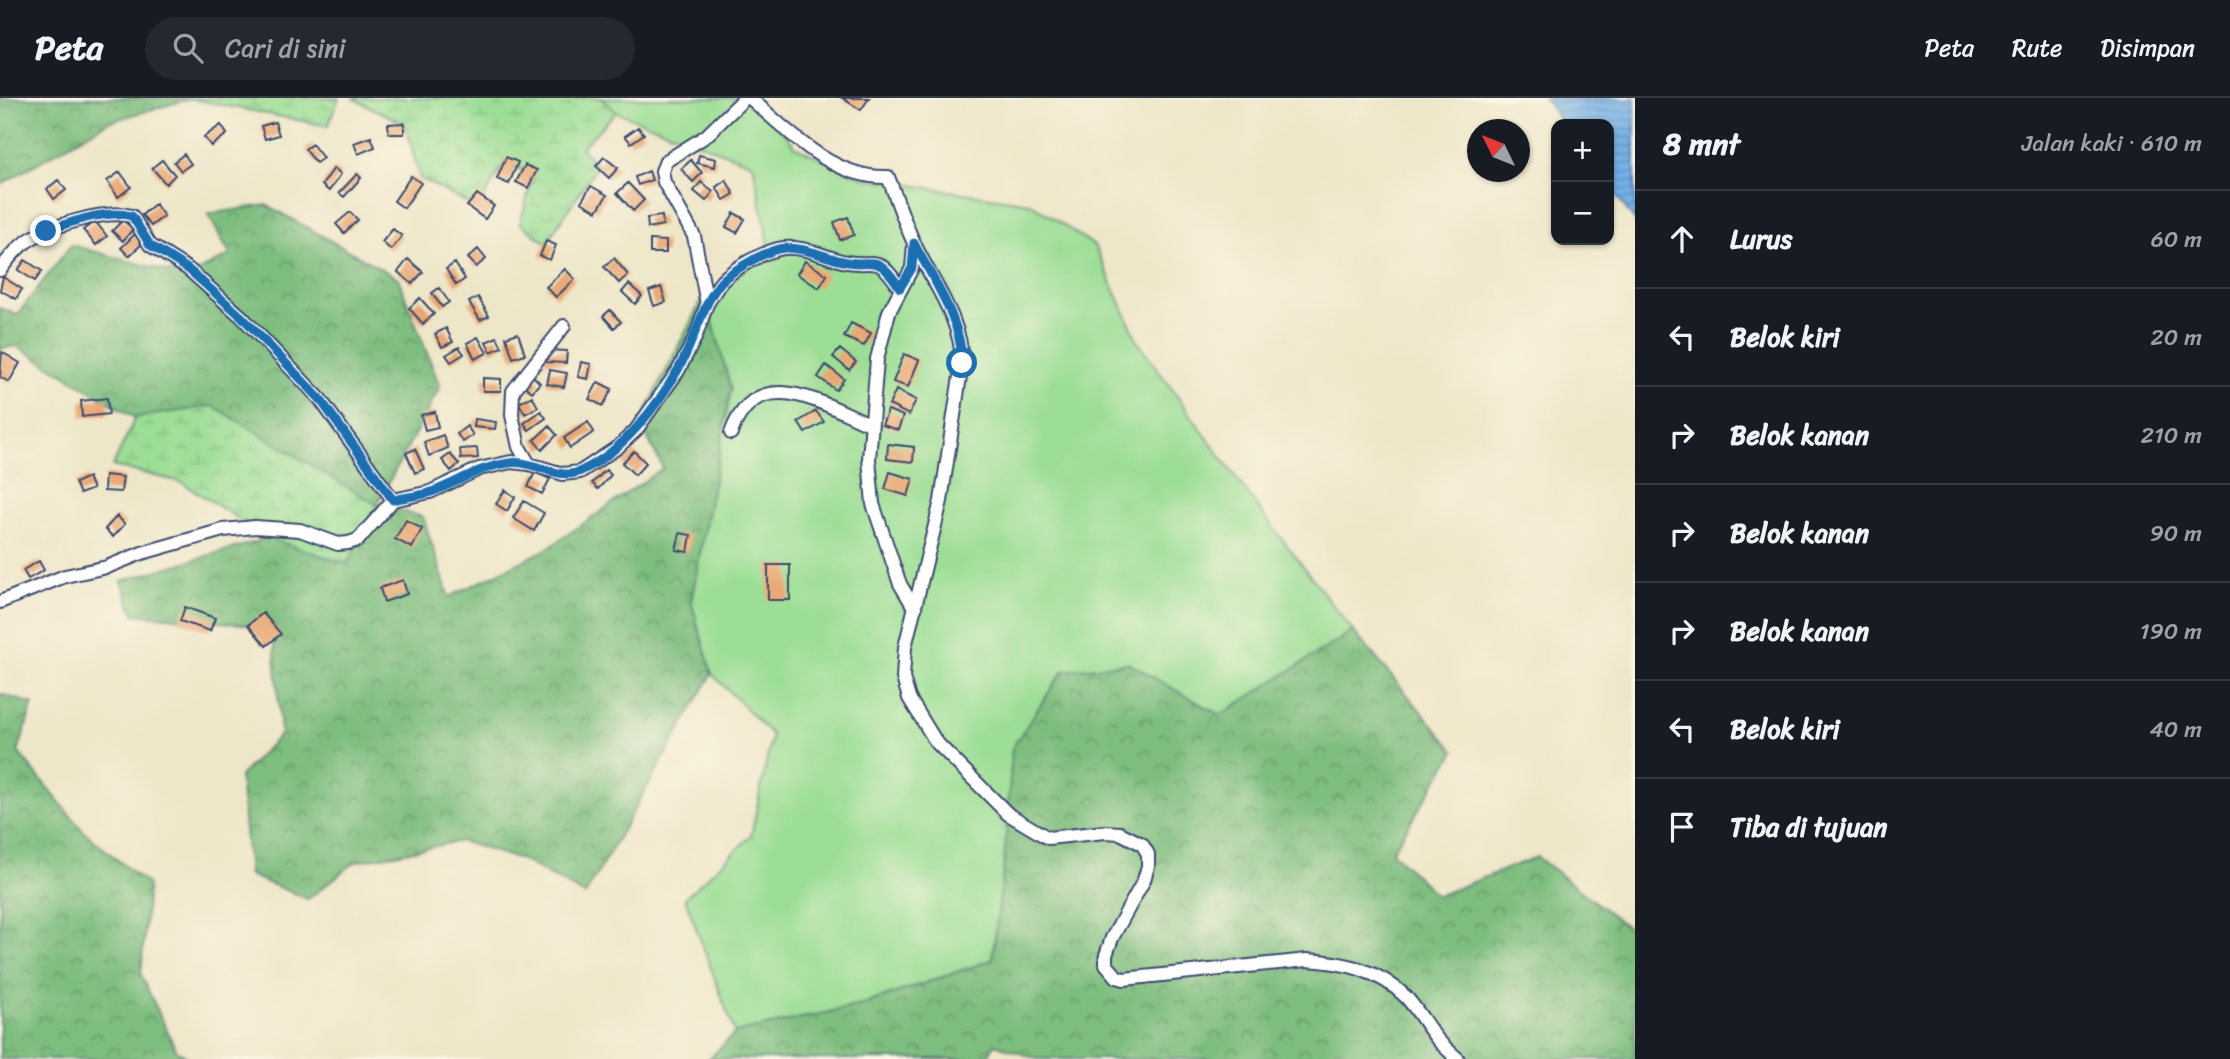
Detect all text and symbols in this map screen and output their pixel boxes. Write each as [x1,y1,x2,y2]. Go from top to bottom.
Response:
search box [145,17,635,80]
text: Peta [35,19,103,77]
text: Cari di sini [225,25,346,71]
text: Peta [1925,27,1974,69]
text: Rute [2012,27,2062,69]
text: Disimpan [2100,27,2195,69]
icon: search [169,29,207,67]
text: 8 mnt [1663,117,1740,171]
north arrow [1467,119,1530,182]
map controls [1551,119,1614,245]
button: + [1551,119,1614,182]
text: Jalan kaki · 610 m [2022,123,2202,164]
button: − [1551,182,1614,245]
route end [30,215,61,246]
text: Lurus [1730,216,1793,262]
text: 60 m [2151,219,2202,260]
icon: ahead [1663,220,1701,258]
text: Belok kiri [1730,314,1840,360]
text: 20 m [2151,317,2202,358]
icon: left [1663,318,1701,356]
route start [946,347,977,378]
text: Belok kanan [1730,412,1869,458]
text: 210 m [2141,415,2202,456]
icon: right [1663,416,1701,454]
text: Belok kanan [1730,510,1869,556]
text: 90 m [2150,513,2202,554]
icon: right [1663,514,1701,552]
text: Belok kanan [1730,608,1869,654]
text: 190 m [2140,611,2202,652]
icon: right [1663,612,1701,650]
text: Belok kiri [1730,706,1840,752]
text: 40 m [2149,709,2202,750]
icon: left [1663,710,1701,748]
text: Tiba di tujuan [1730,804,1887,850]
icon: arrive [1663,808,1701,846]

